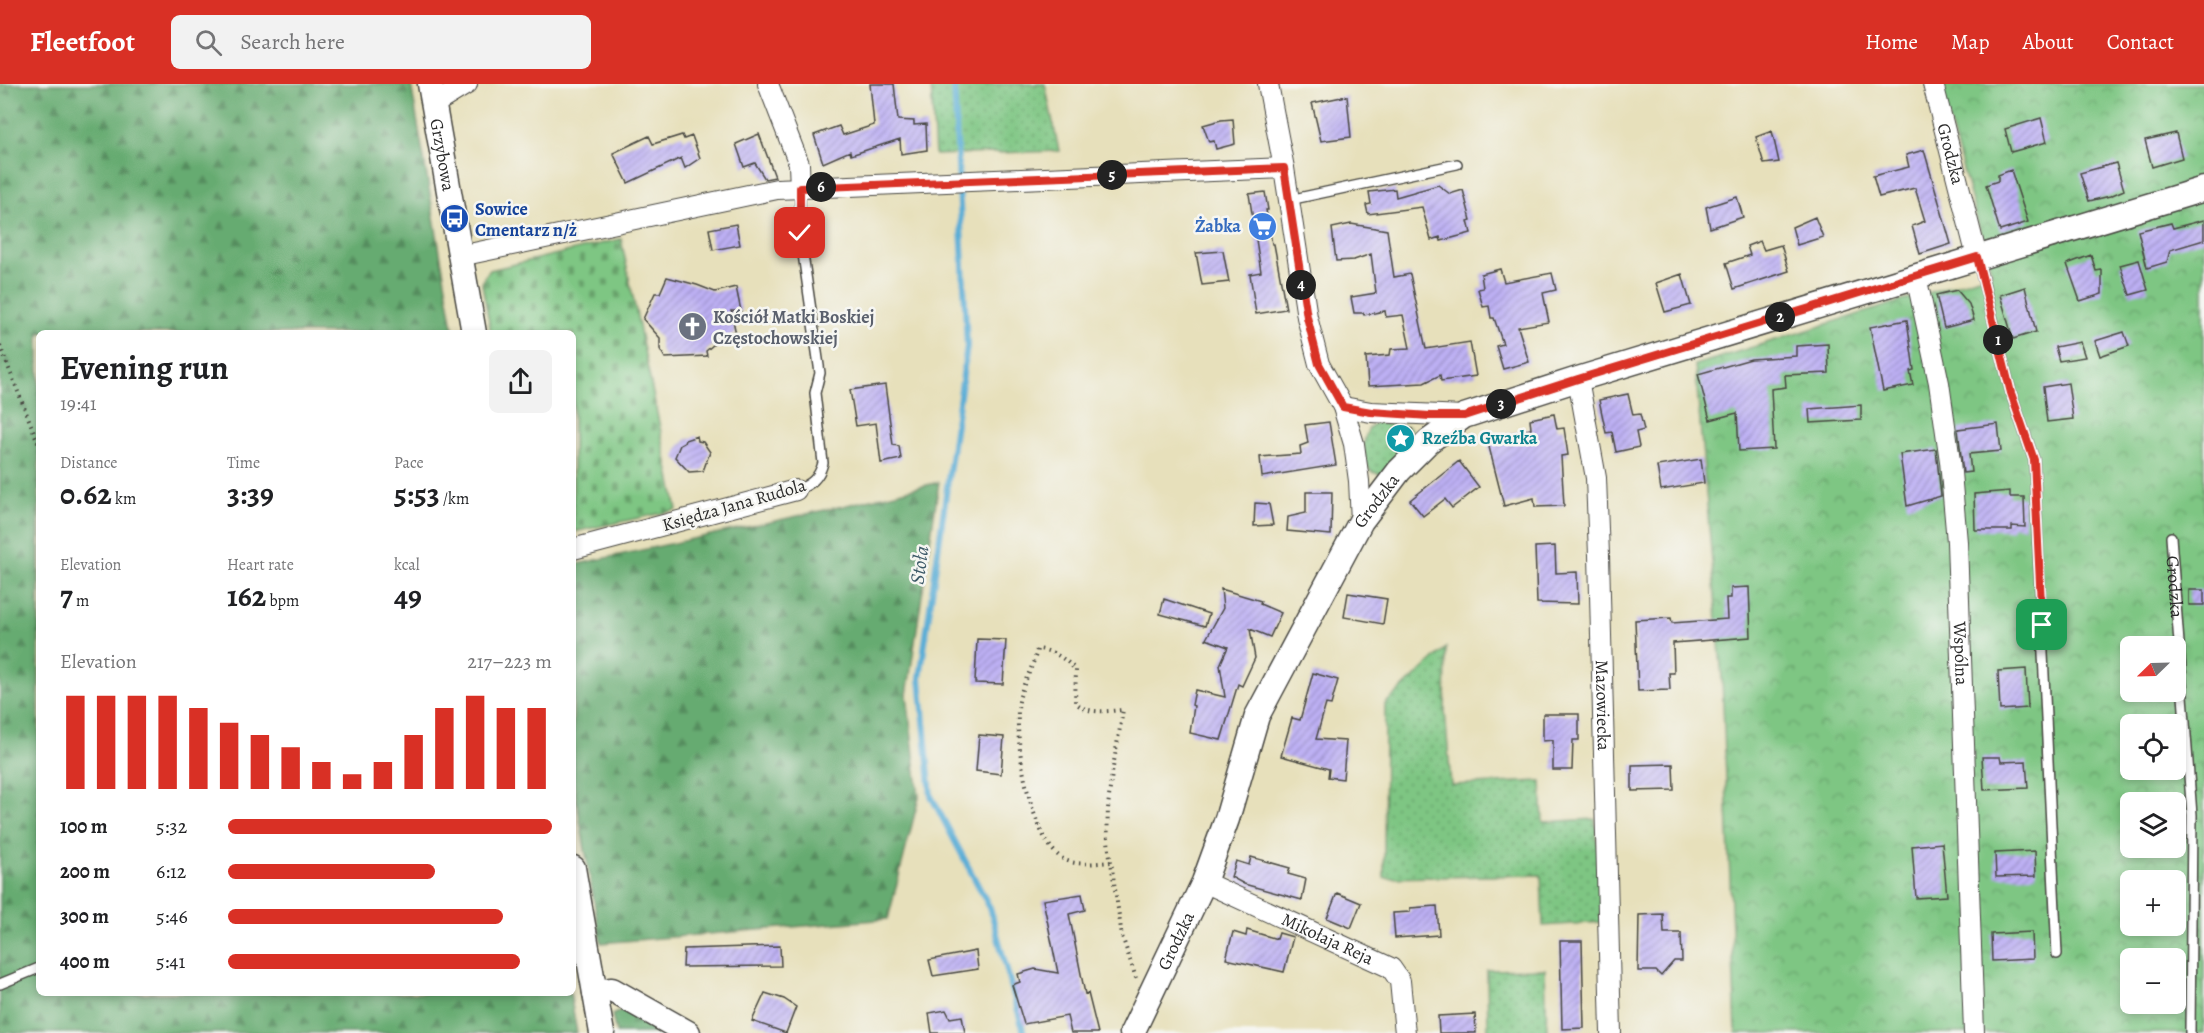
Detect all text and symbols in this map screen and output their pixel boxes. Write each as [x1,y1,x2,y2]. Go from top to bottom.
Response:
search box [171,15,591,69]
text: Fleetfoot [30,23,135,61]
icon: search [192,26,225,59]
text: Search here [240,27,345,57]
text: Home [1865,28,1918,56]
text: Map [1951,28,1989,56]
text: About [2022,28,2074,56]
text: Contact [2107,28,2174,56]
street label: Grzybowa [424,117,461,194]
street label: Grodzka [1931,121,1970,188]
pin: 5 [1097,160,1127,190]
text: 5 [1109,164,1115,186]
pin: 6 [806,172,836,202]
text: 6 [817,176,825,198]
place label: Sowice Cmentarz n/ż [475,197,577,242]
bus stop icon: Sowice Cmentarz n/ż [438,203,470,235]
pin [774,207,825,258]
supermarket icon: Żabka [1246,210,1278,242]
place label: Żabka [1195,214,1241,238]
icon: check [783,216,816,249]
pin: 4 [1286,270,1316,300]
text: 4 [1297,274,1305,296]
pin: 2 [1765,302,1795,332]
place label: Kościół Matki Boskiej Częstochowskiej [713,305,874,350]
text: 2 [1776,306,1784,328]
church icon: Kościół Matki Boskiej Częstochowskiej [676,311,708,343]
pin: 1 [1983,325,2013,355]
text: 1 [1995,329,2001,351]
text: Evening run [60,345,229,390]
button: share [489,350,552,413]
pin: 3 [1486,389,1516,419]
text: 19:41 [60,390,97,417]
text: 3 [1498,393,1504,415]
place icon: Rzeźba Gwarka [1385,422,1417,454]
place label: Rzeźba Gwarka [1422,426,1538,450]
text: Distance [60,452,117,474]
text: Time [227,452,260,474]
text: Pace [394,452,424,474]
street label: Grodzka [1348,468,1405,533]
street label: Księdza Jana Rudola [659,473,809,537]
text: 0.62 [60,474,112,514]
text: 3:39 [227,474,274,514]
text: 5:53 [394,474,440,514]
text: km [112,488,136,510]
text: /km [440,488,469,510]
water label: Stoła [903,544,936,586]
text: Elevation [60,554,121,576]
text: Heart rate [227,554,294,576]
text: kcal [394,554,420,576]
street label: Grodzka [2160,555,2189,619]
text: 7 [60,576,73,616]
text: 162 [227,576,266,616]
text: 49 [394,576,422,616]
text: m [73,590,89,612]
text: bpm [266,590,299,612]
pin [2016,599,2067,650]
icon: arrive [2025,608,2058,641]
street label: Wspólna [1948,620,1974,686]
north arrow [2120,636,2186,702]
map controls [2120,636,2186,1014]
text: Elevation [60,648,137,675]
text: 217–223 m [467,648,552,675]
street label: Mazowiecka [1590,660,1616,752]
button: locate [2120,714,2186,780]
button: layers [2120,792,2186,858]
text: 100 m [60,813,108,840]
text: 5:32 [156,813,187,840]
text: 200 m [60,858,110,885]
text: 6:12 [156,858,186,885]
button: + [2120,870,2186,936]
text: 300 m [60,903,109,930]
text: 5:46 [156,903,188,930]
street label: Grodzka [1152,907,1200,974]
street label: Mikołaja Reja [1278,907,1378,971]
text: 400 m [60,948,110,975]
text: 5:41 [156,948,185,975]
button: − [2120,948,2186,1014]

